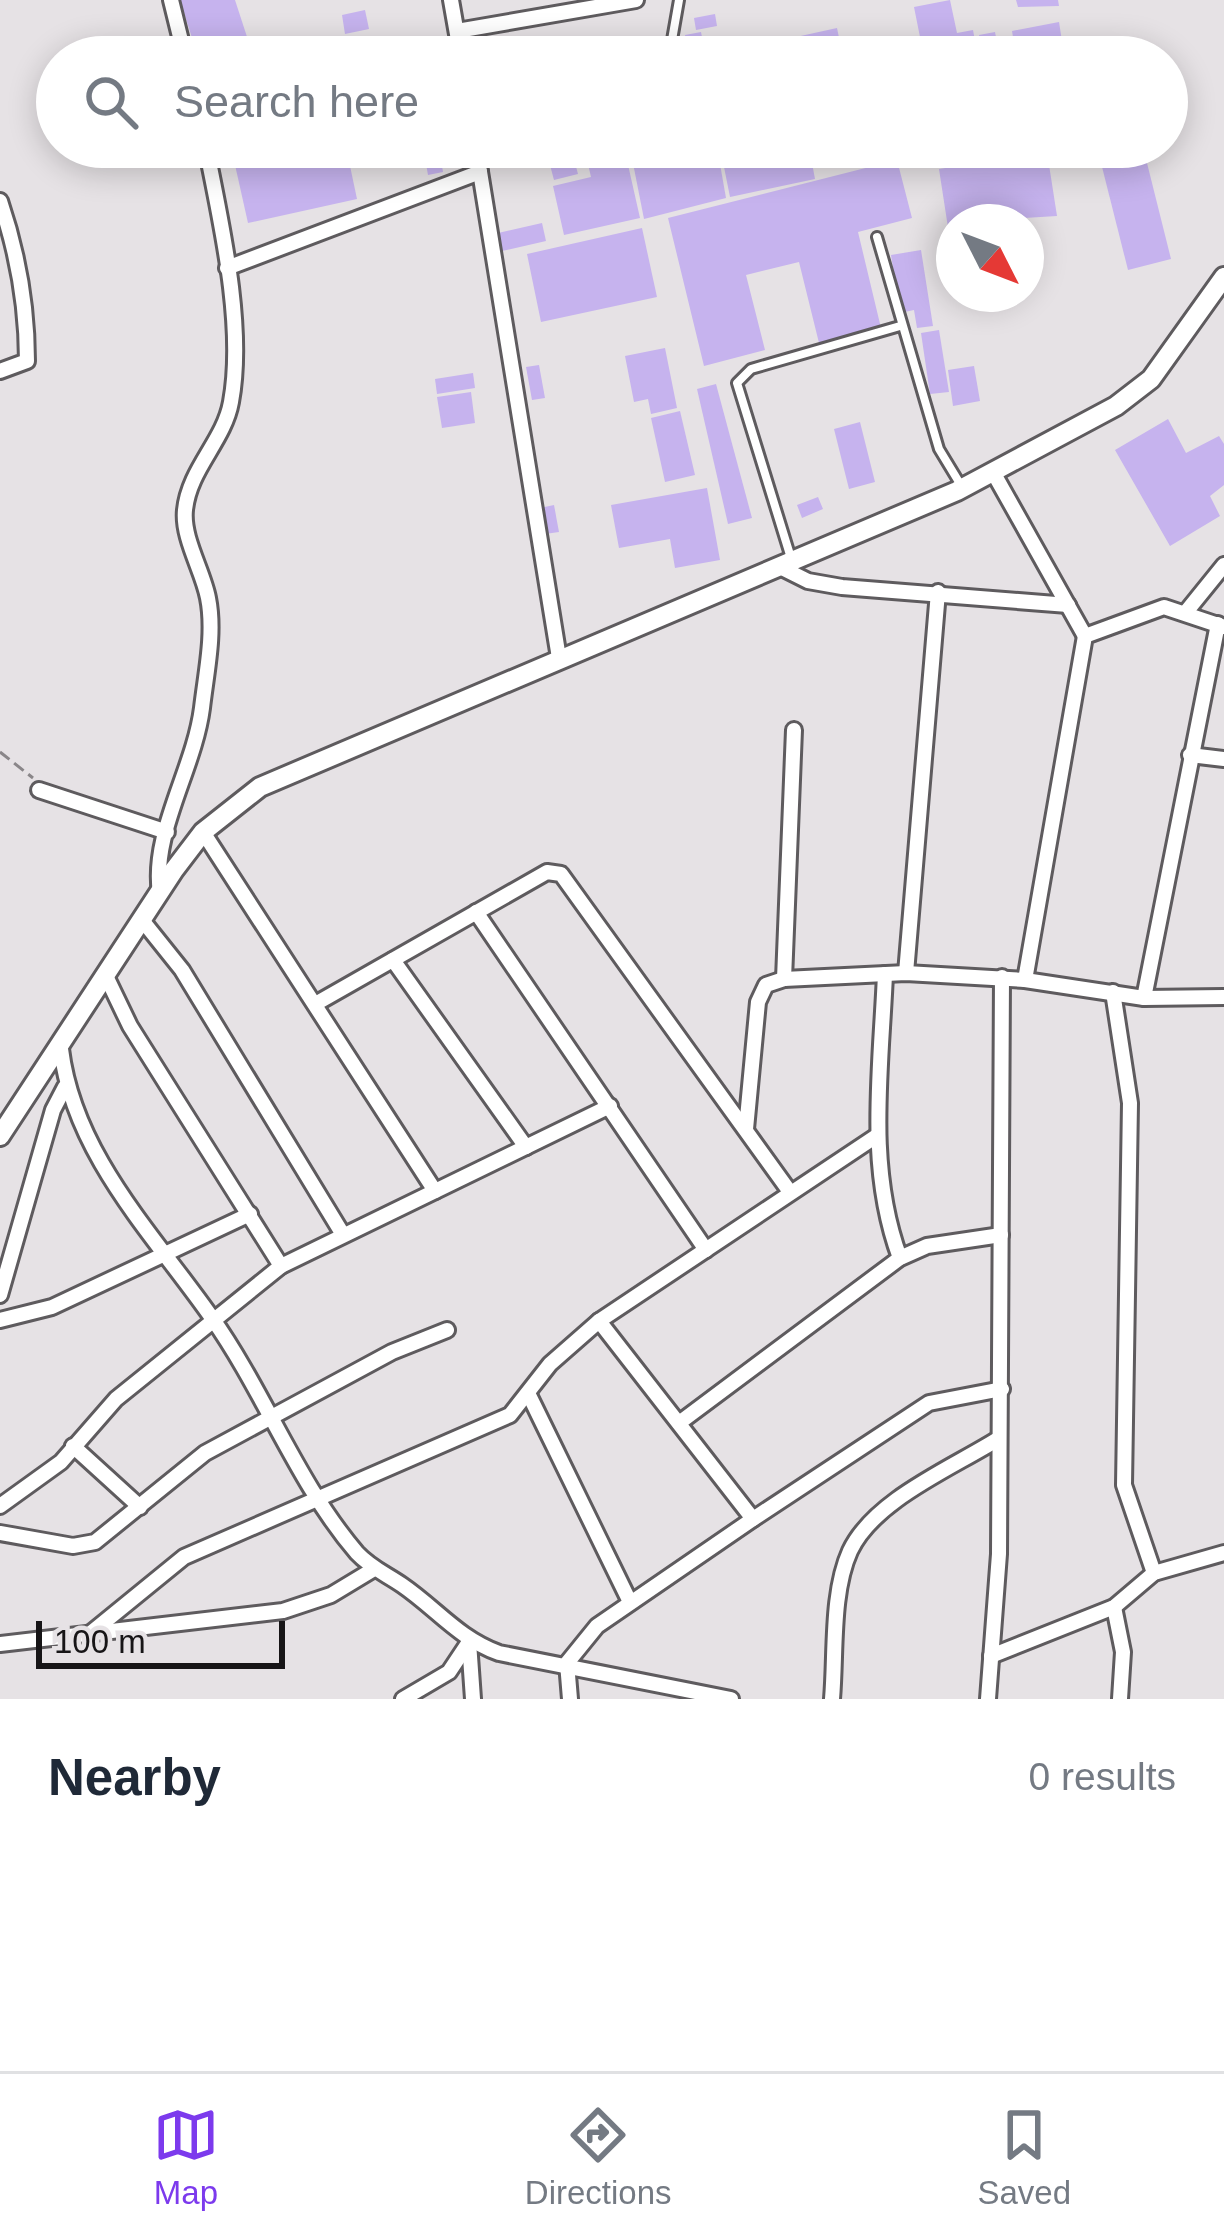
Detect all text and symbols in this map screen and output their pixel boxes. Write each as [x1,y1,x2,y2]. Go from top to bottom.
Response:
search box [36,36,1188,168]
icon: search [78,69,144,135]
text: Search here [174,76,419,127]
north arrow [936,204,1044,312]
scale bar [36,1615,285,1668]
text: 100 m [54,1623,146,1660]
text: Nearby [48,1749,221,1806]
text: 0 results [1029,1755,1176,1798]
tab: Map [153,2102,219,2212]
tab: Directions [525,2102,672,2212]
tab: Saved [977,2102,1071,2212]

